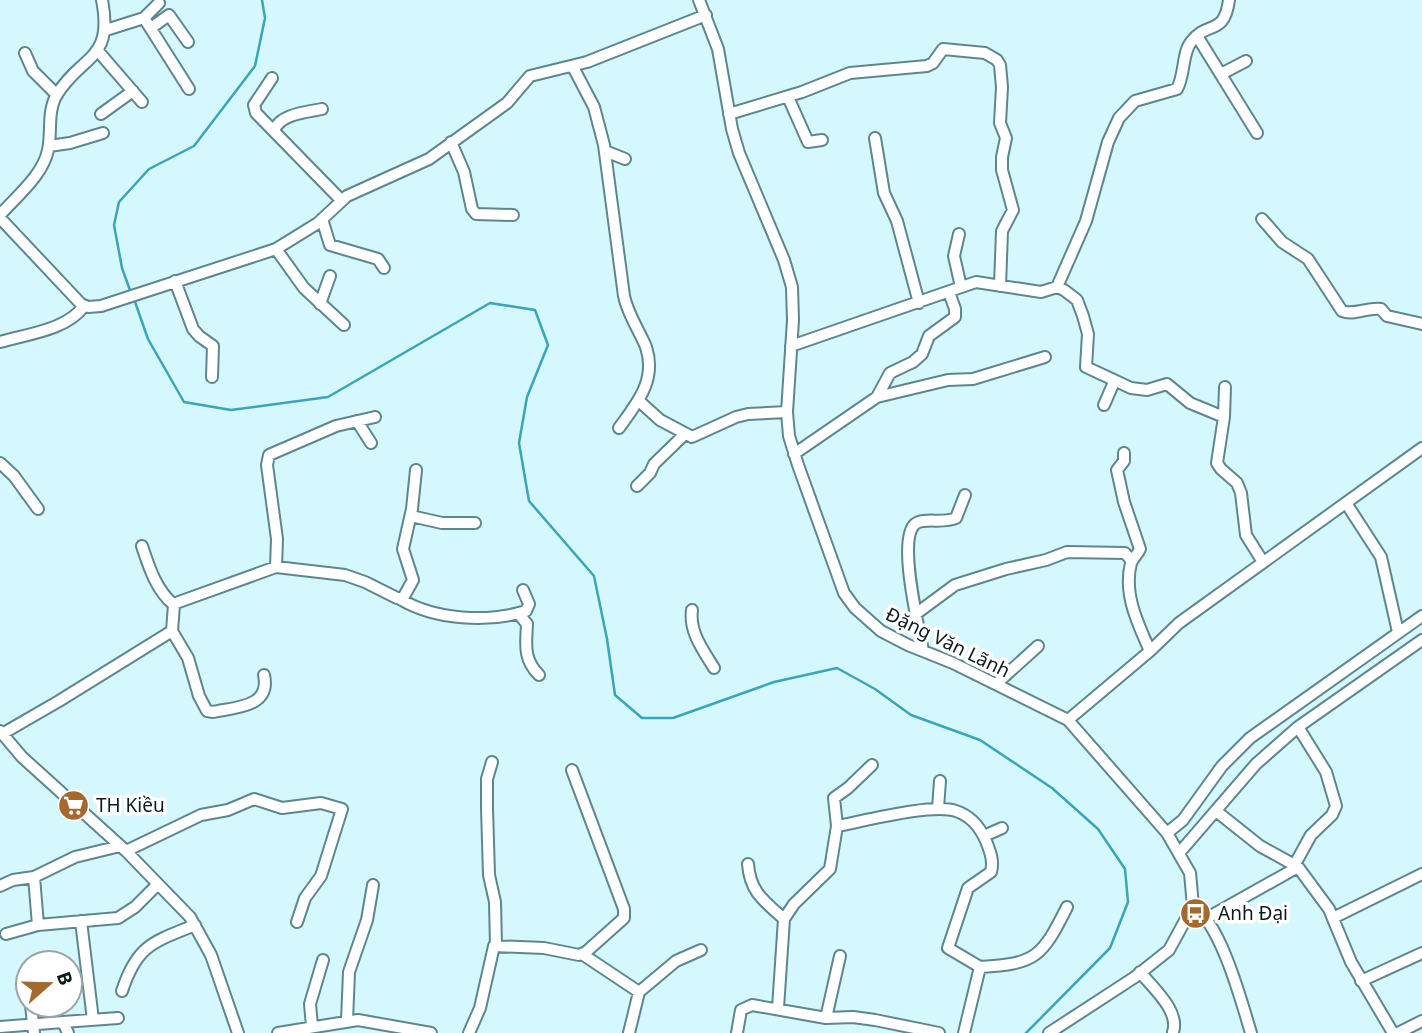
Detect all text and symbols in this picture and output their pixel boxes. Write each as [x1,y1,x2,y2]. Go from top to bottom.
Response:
street label: Đặng Văn Lãnh [881,601,1015,683]
supermarket icon: TH Kiều [56,788,90,822]
place label: TH Kiều [96,792,165,818]
bus stop icon: Anh Đại [1178,896,1212,930]
place label: Anh Đại [1218,900,1288,926]
north arrow [14,949,84,1019]
text: B [51,968,79,989]

